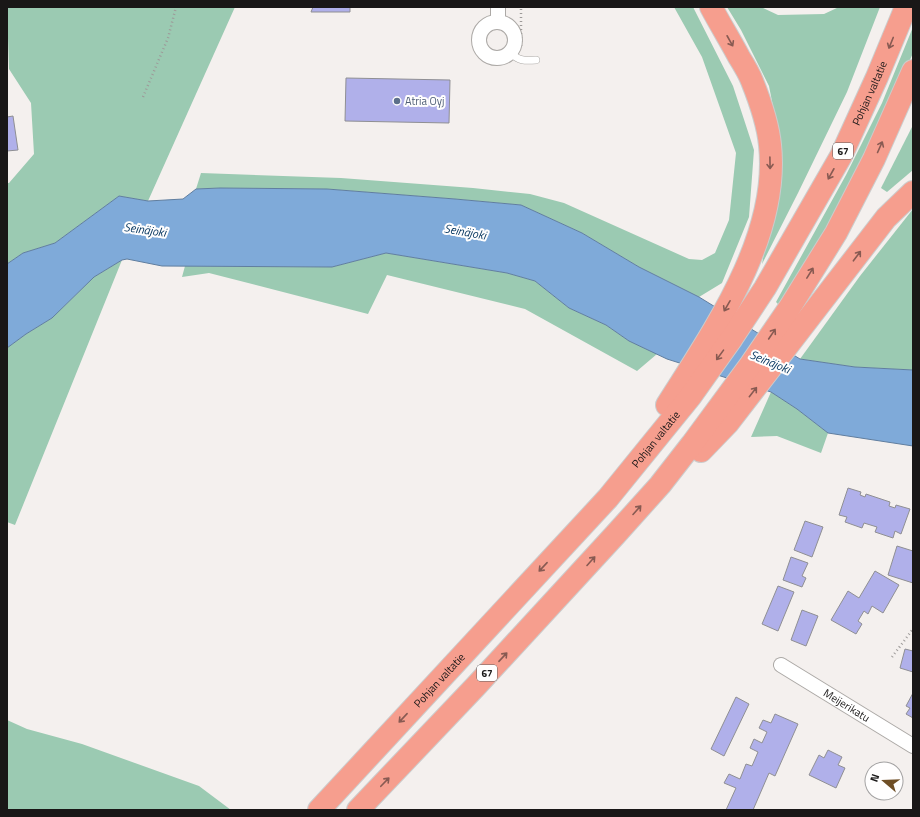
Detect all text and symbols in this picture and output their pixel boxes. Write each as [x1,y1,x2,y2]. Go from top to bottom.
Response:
one-way arrow [727,35,735,47]
one-way arrow [887,37,895,49]
street label: Pohjan valtatie [848,58,891,128]
place label: Atria Oyj [405,93,444,109]
marker: Atria Oyj [392,96,402,106]
one-way arrow [876,142,884,154]
road number: 67 [833,143,853,159]
one-way arrow [766,156,774,169]
one-way arrow [826,168,834,180]
water label: Seinäjoki [123,217,169,242]
water label: Seinäjoki [443,218,489,245]
one-way arrow [853,251,861,262]
one-way arrow [807,267,815,279]
one-way arrow [722,300,730,312]
one-way arrow [768,328,776,340]
water label: Seinäjoki [747,345,795,379]
one-way arrow [715,350,724,361]
one-way arrow [748,386,757,397]
street label: Pohjan valtatie [628,407,684,471]
one-way arrow [633,505,642,515]
one-way arrow [586,556,596,566]
one-way arrow [538,562,548,572]
street label: Pohjan valtatie [410,649,469,711]
one-way arrow [498,652,508,662]
road number: 67 [477,665,497,681]
street label: Meijerikatu [820,685,873,726]
one-way arrow [399,712,408,722]
north arrow [864,761,904,801]
text: N [866,772,883,784]
one-way arrow [380,777,390,787]

